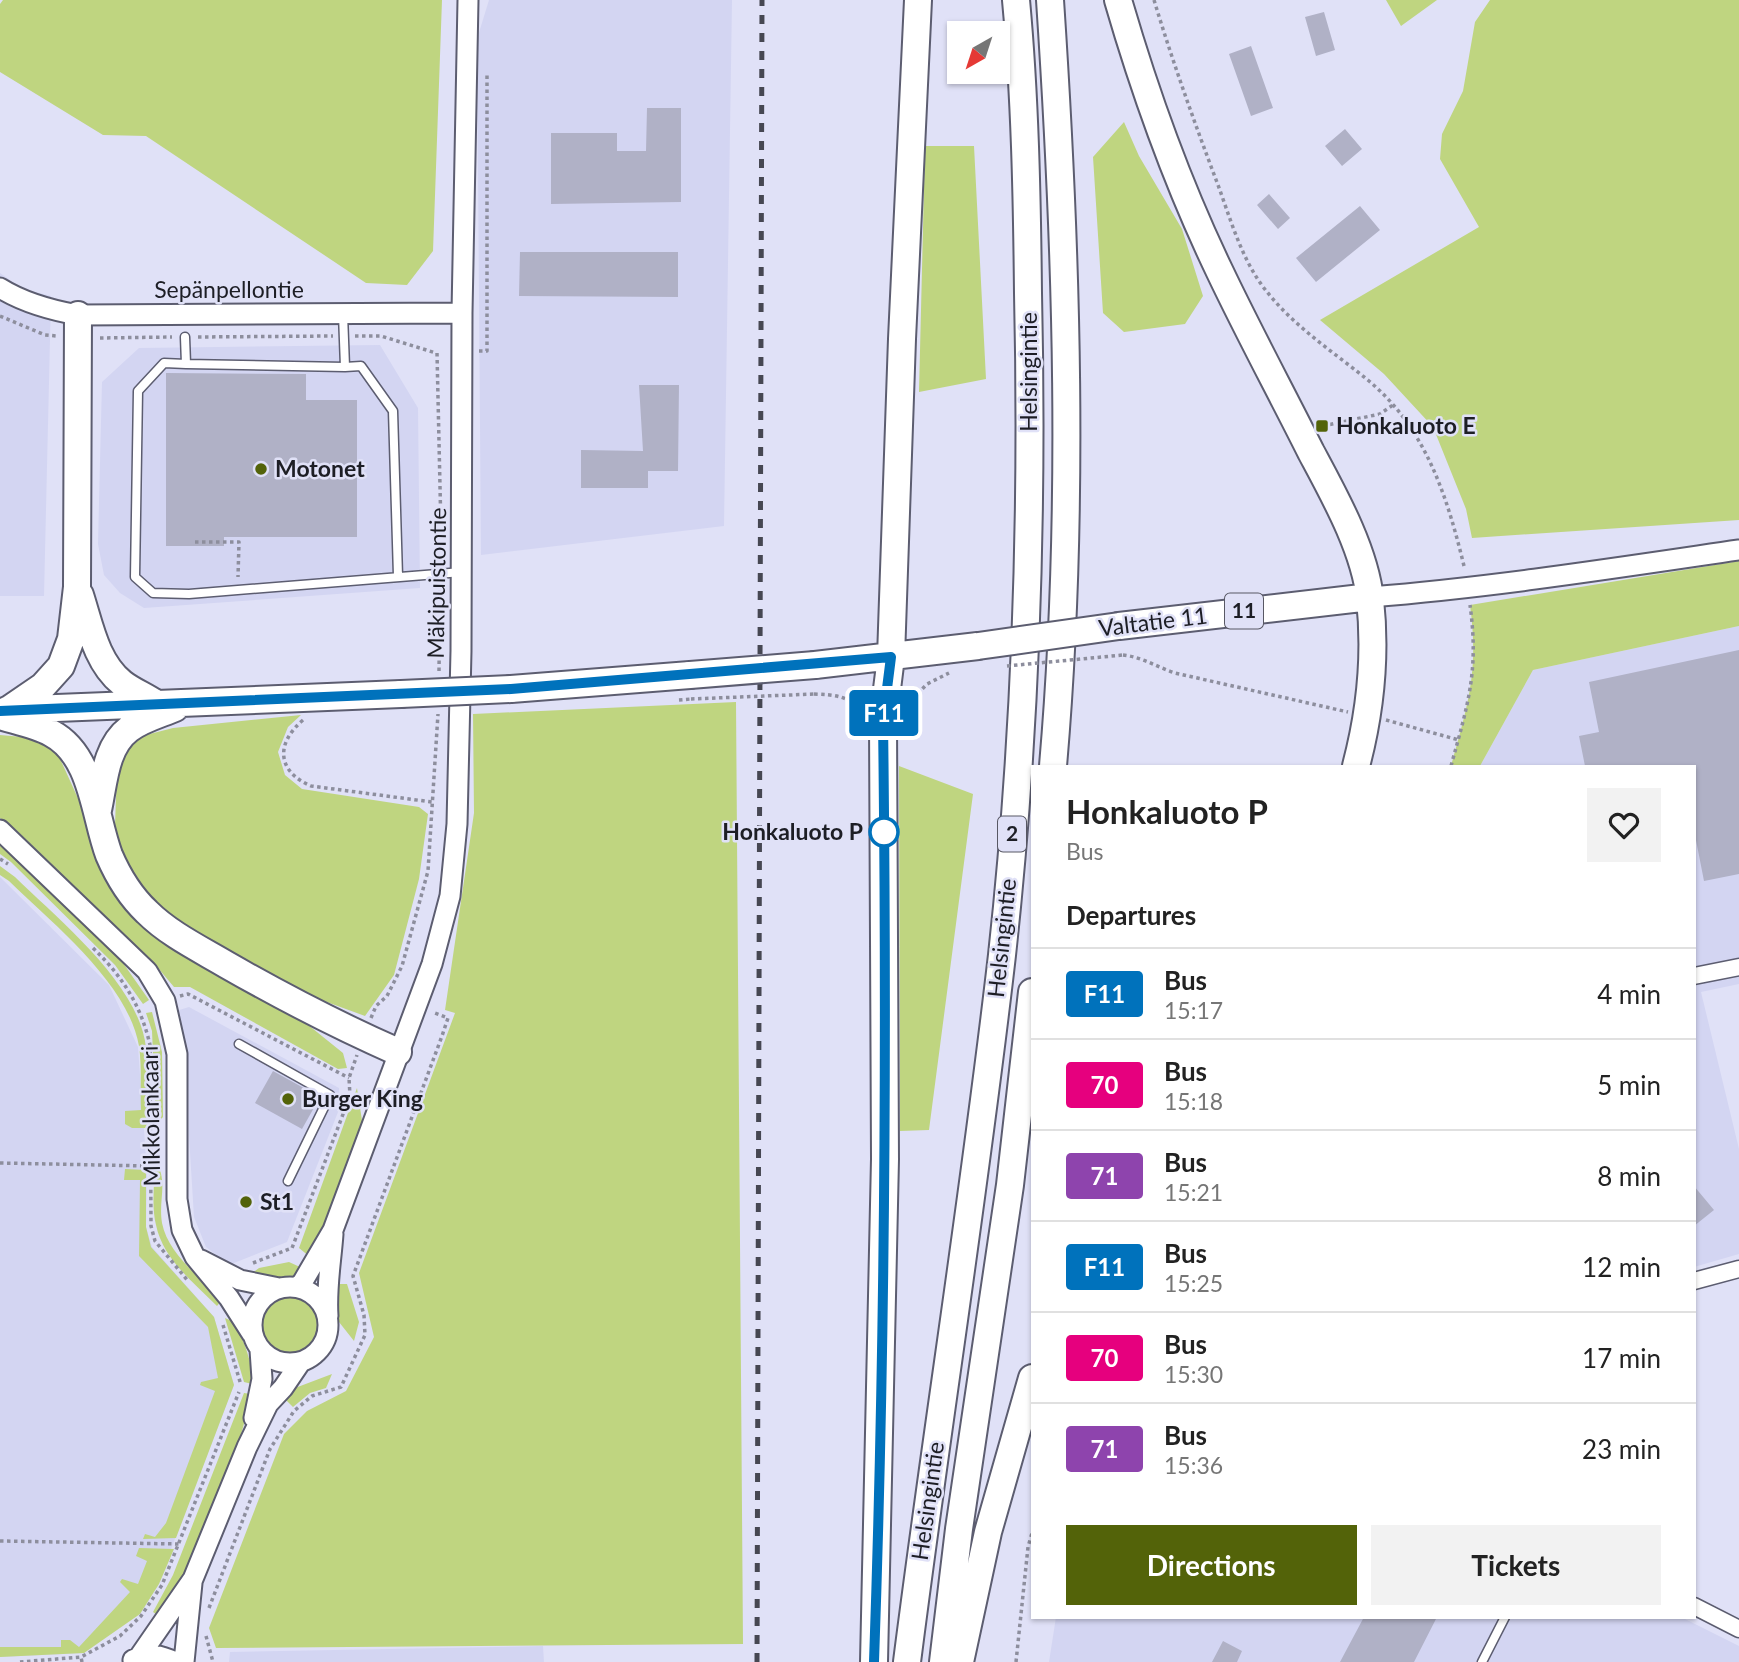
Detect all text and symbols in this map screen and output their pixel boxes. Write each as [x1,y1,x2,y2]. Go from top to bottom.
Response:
north arrow [947,21,1010,84]
map controls [947,21,1010,84]
street label: Sepänpellontie [154,275,304,303]
street label: Helsingintie [1014,312,1042,432]
place label: Honkaluoto E [1336,411,1476,439]
marker: Honkaluoto E [1314,418,1330,434]
place label: Motonet [275,454,365,482]
marker: Motonet [253,461,269,477]
street label: Mäkipuistontie [421,507,451,659]
road number: 11 [1225,594,1263,628]
street label: Valtatie 11 [1097,600,1209,642]
line badge: F11 [844,690,924,736]
text: F11 [863,698,905,727]
button: heart [1587,788,1661,862]
text: Honkaluoto P [1066,791,1268,831]
road number: 2 [998,816,1026,852]
place label: Honkaluoto P [722,817,863,845]
marker: Honkaluoto P [869,817,899,847]
text: Bus [1066,837,1103,865]
street label: Helsingintie [981,877,1021,999]
text: Departures [1066,899,1196,931]
text: Bus [1164,964,1207,996]
text: 4 min [1597,978,1661,1010]
text: F11 [1084,979,1125,1008]
text: 15:17 [1164,996,1223,1024]
street label: Mikkolankaari [135,1045,165,1187]
text: Bus [1164,1055,1207,1087]
text: 5 min [1597,1069,1661,1101]
text: 70 [1091,1070,1118,1099]
place label: Burger King [302,1084,423,1112]
text: 15:18 [1164,1087,1223,1115]
marker: Burger King [280,1091,296,1107]
text: Bus [1164,1146,1207,1178]
text: 8 min [1597,1160,1661,1192]
text: 71 [1091,1161,1118,1190]
text: 15:21 [1164,1178,1223,1206]
place label: St1 [260,1187,294,1215]
marker: St1 [238,1194,254,1210]
text: Bus [1164,1237,1207,1269]
text: 12 min [1582,1251,1661,1283]
text: F11 [1084,1252,1125,1281]
text: 15:25 [1164,1269,1223,1297]
text: Bus [1164,1328,1207,1360]
text: 17 min [1582,1342,1661,1374]
text: 70 [1091,1343,1118,1372]
text: 15:30 [1164,1360,1223,1388]
text: Bus [1164,1419,1207,1451]
text: 23 min [1582,1433,1661,1465]
text: 71 [1091,1434,1118,1463]
street label: Helsingintie [905,1440,949,1562]
text: 15:36 [1164,1451,1223,1479]
button: Directions [1066,1525,1357,1605]
button: Tickets [1371,1525,1661,1605]

